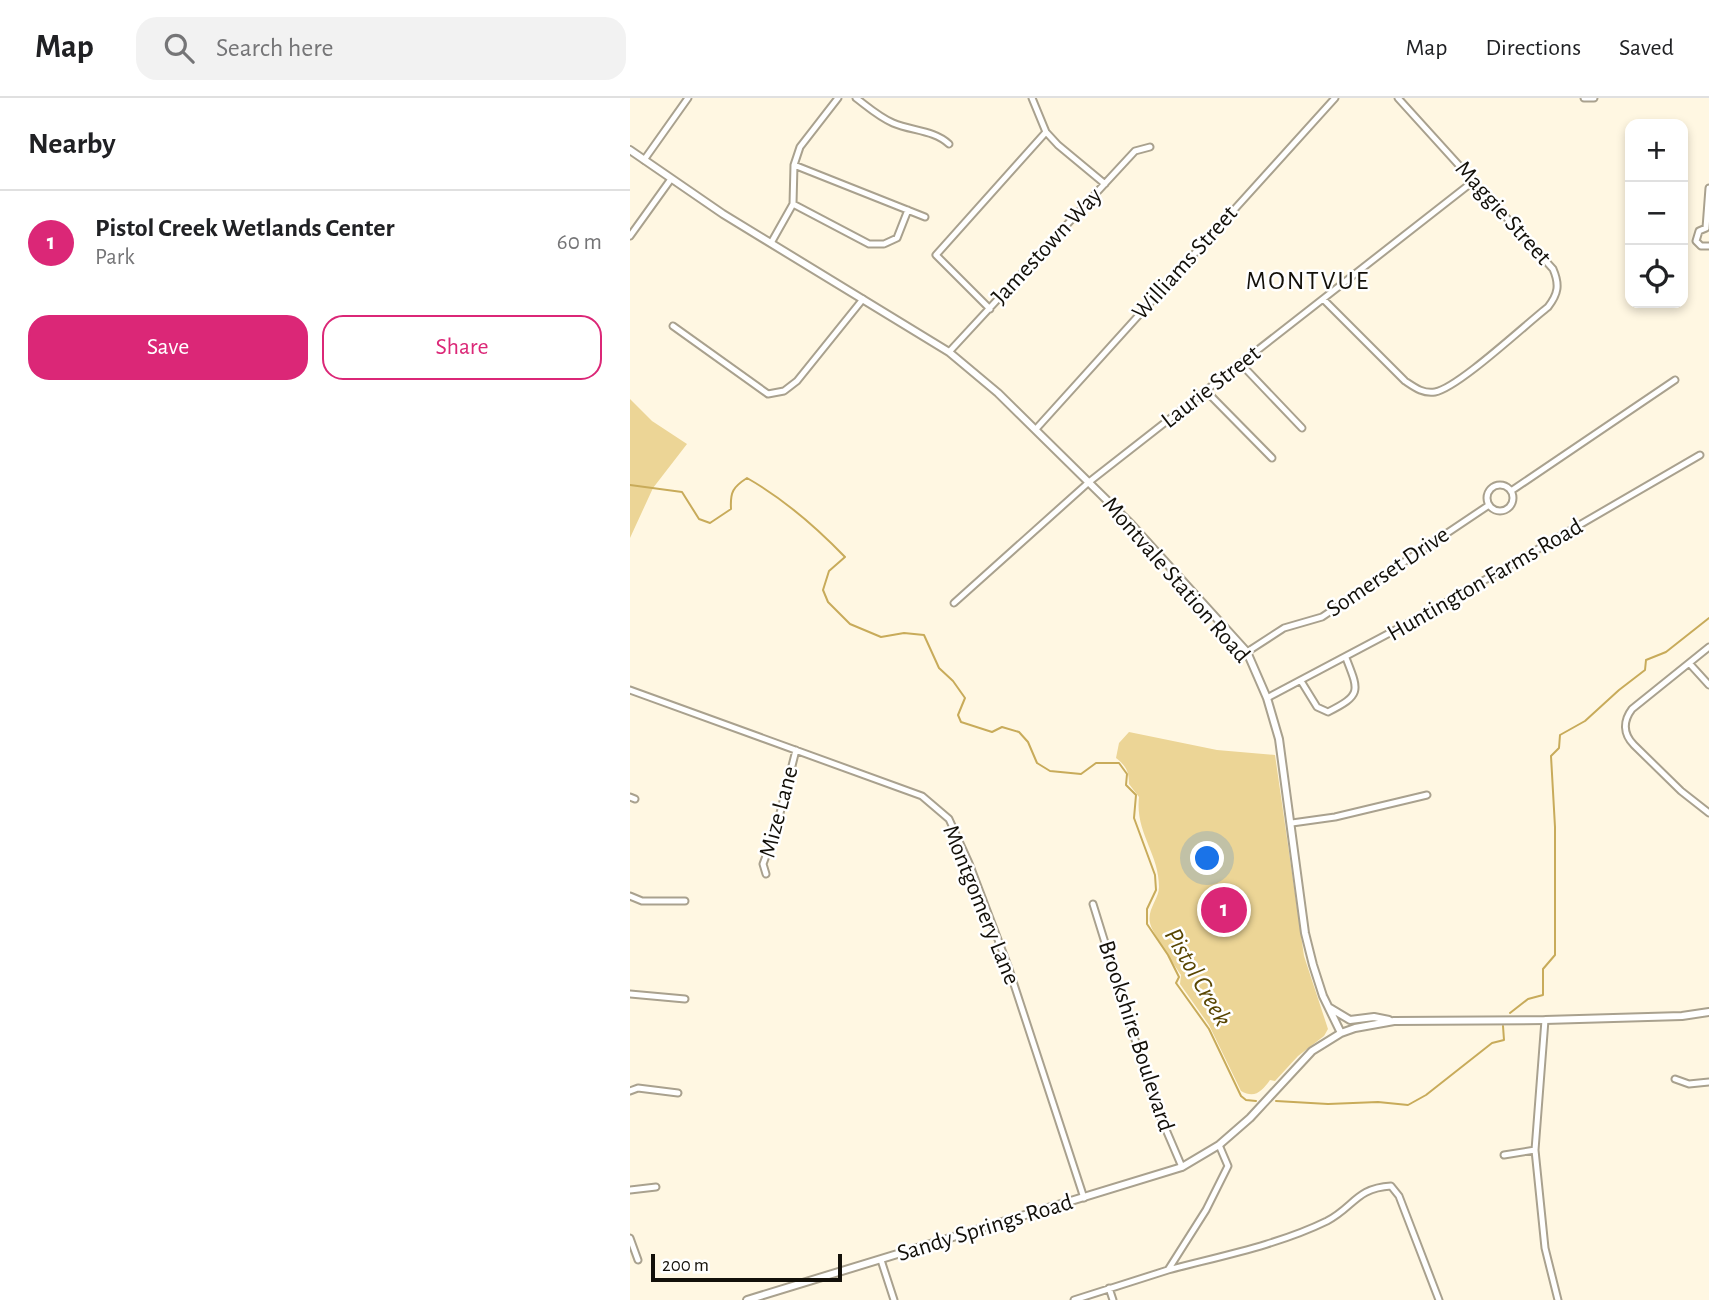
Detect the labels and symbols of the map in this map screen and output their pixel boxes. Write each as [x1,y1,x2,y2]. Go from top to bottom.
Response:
street label: Maggie Street [1450,156,1556,270]
street label: Jamestown Way [987,183,1107,309]
street label: Williams Street [1128,201,1242,325]
district label: MONTVUE [1246,268,1370,294]
street label: Laurie Street [1157,341,1265,433]
street label: Montvale Station Road [1098,492,1254,668]
street label: Huntington Farms Road [1383,514,1587,646]
street label: Somerset Drive [1322,522,1454,622]
street label: Mize Lane [755,764,803,860]
street label: Montgomery Lane [938,822,1024,988]
your location [1190,841,1224,875]
pin: 1 [1201,884,1247,936]
water label: Pistol Creek [1160,923,1236,1031]
street label: Brookshire Boulevard [1094,938,1178,1134]
street label: Sandy Springs Road [894,1190,1076,1266]
scale bar [651,1251,842,1283]

